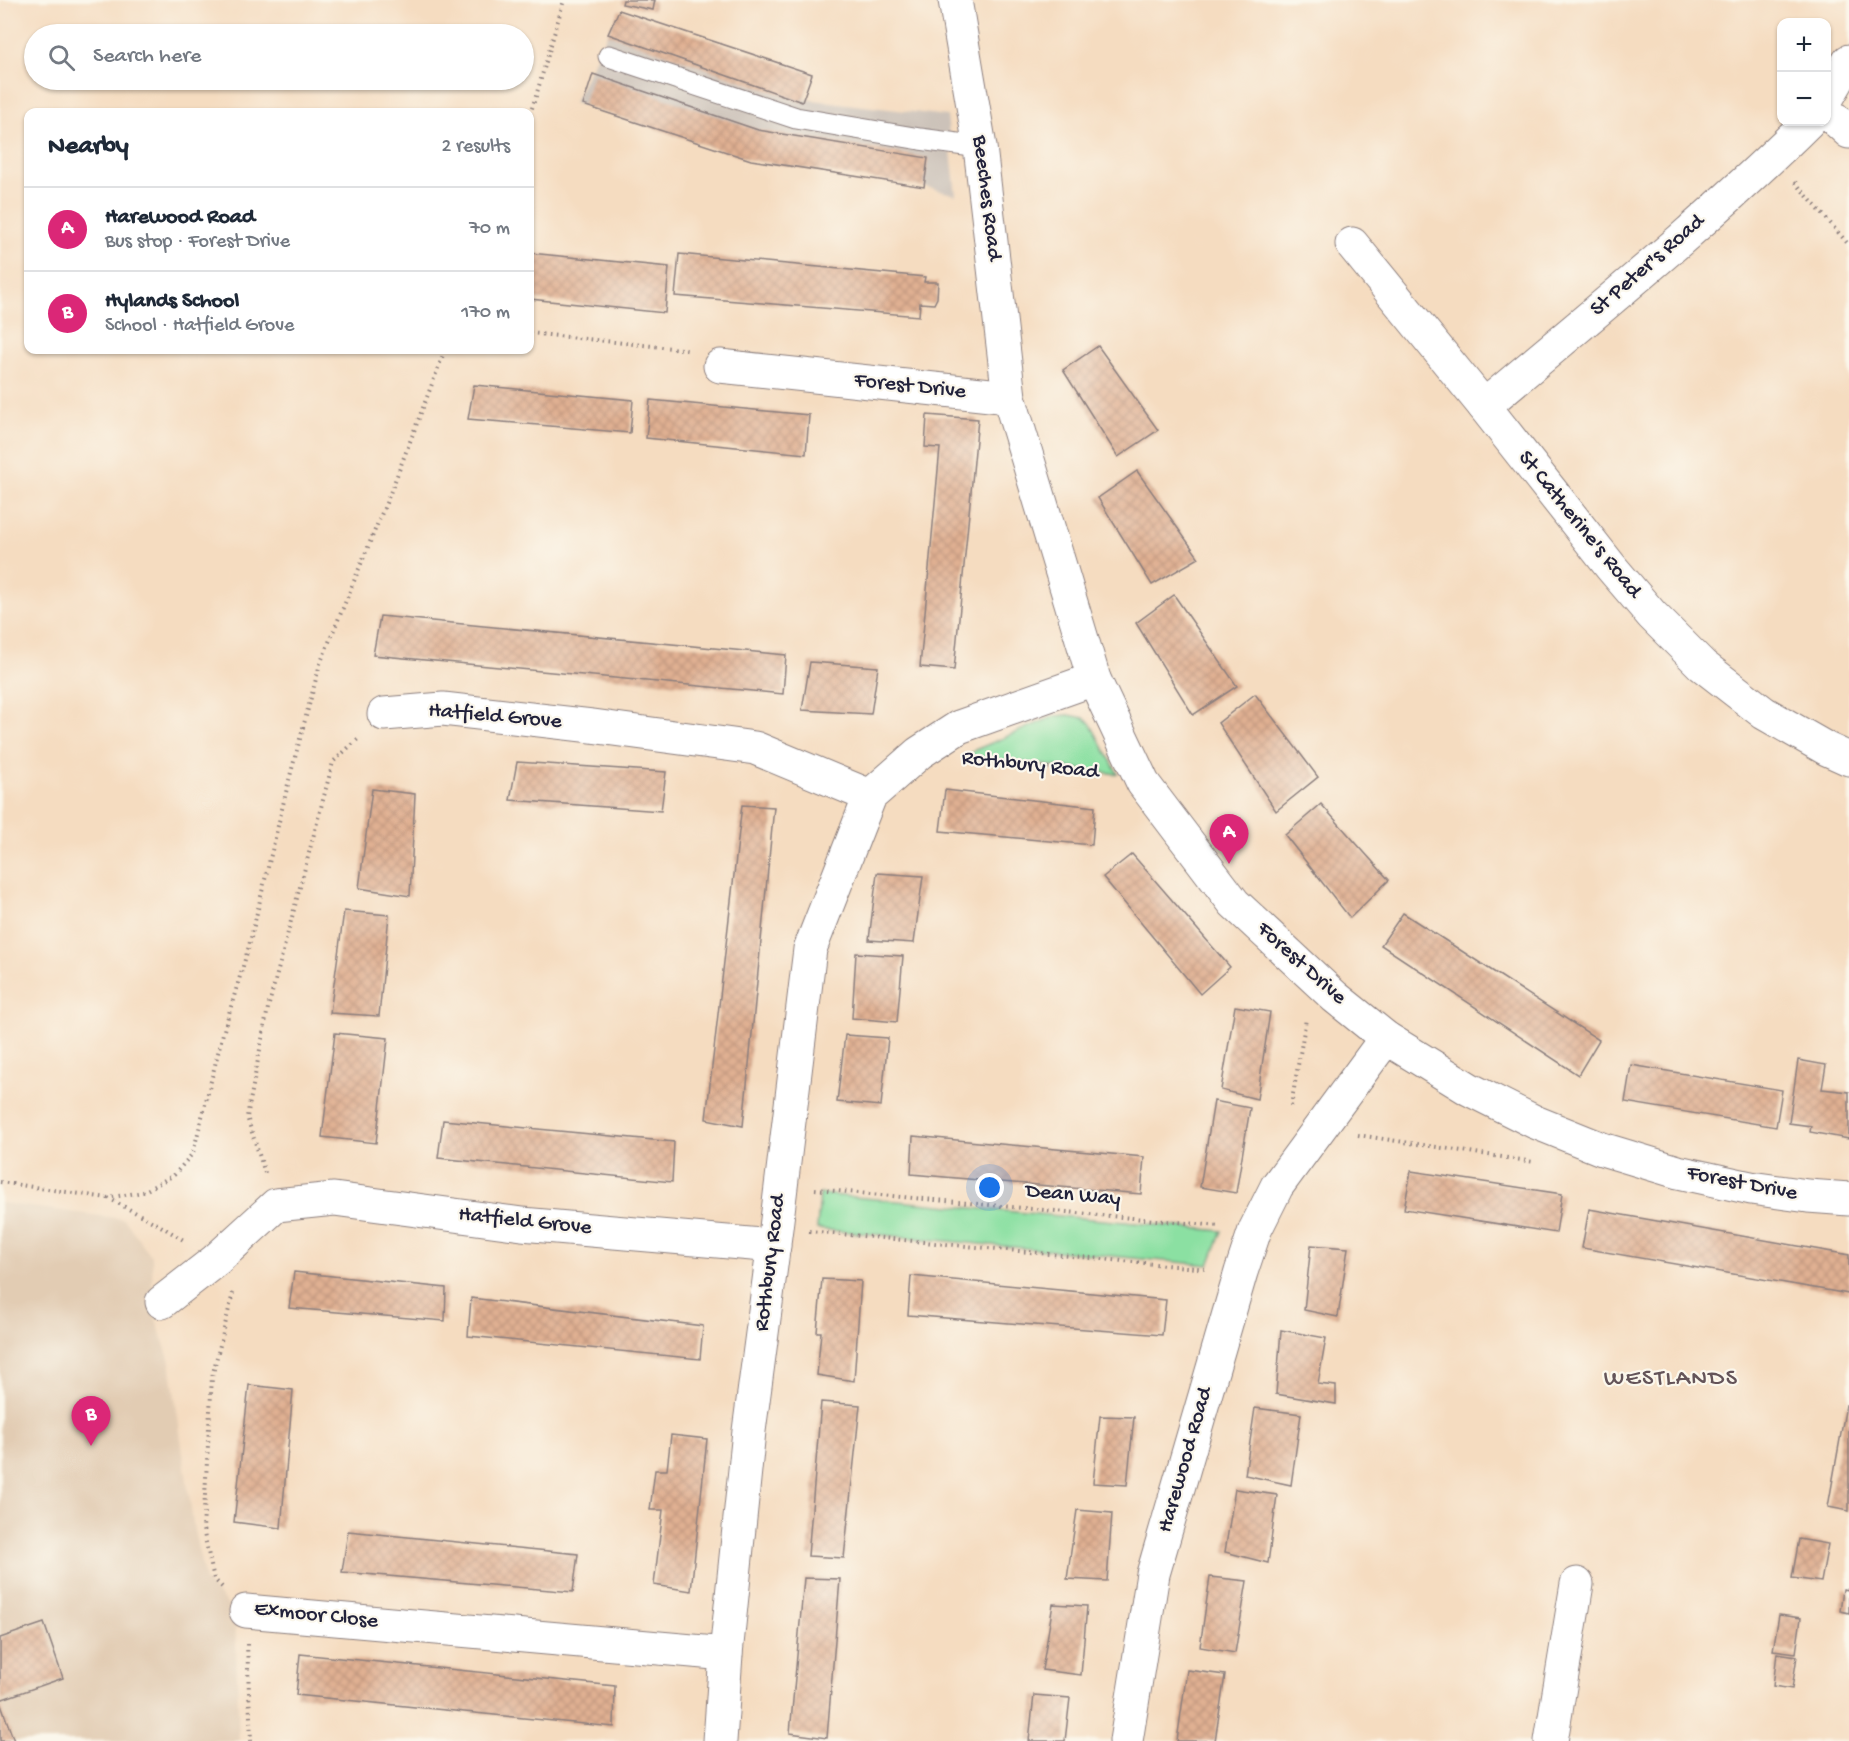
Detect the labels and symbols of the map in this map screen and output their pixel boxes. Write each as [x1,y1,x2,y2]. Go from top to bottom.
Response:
street label: Beeches Road [965,133,1007,264]
street label: St Peter's Road [1586,208,1712,323]
street label: Forest Drive [852,368,968,406]
street label: St Catherine's Road [1512,446,1648,606]
street label: Hatfield Grove [427,698,563,736]
street label: Rothbury Road [960,746,1102,786]
pin: A [1210,814,1248,864]
street label: Forest Drive [1250,916,1352,1012]
street label: Forest Drive [1684,1160,1800,1208]
your location [975,1173,1004,1202]
street label: Dean Way [1022,1179,1122,1213]
street label: Rothbury Road [750,1191,793,1333]
street label: Hatfield Grove [457,1202,593,1242]
district label: WESTLANDS [1604,1365,1738,1394]
street label: Harewood Road [1153,1382,1220,1536]
pin: B [72,1396,110,1446]
street label: Exmoor Close [253,1597,380,1635]

